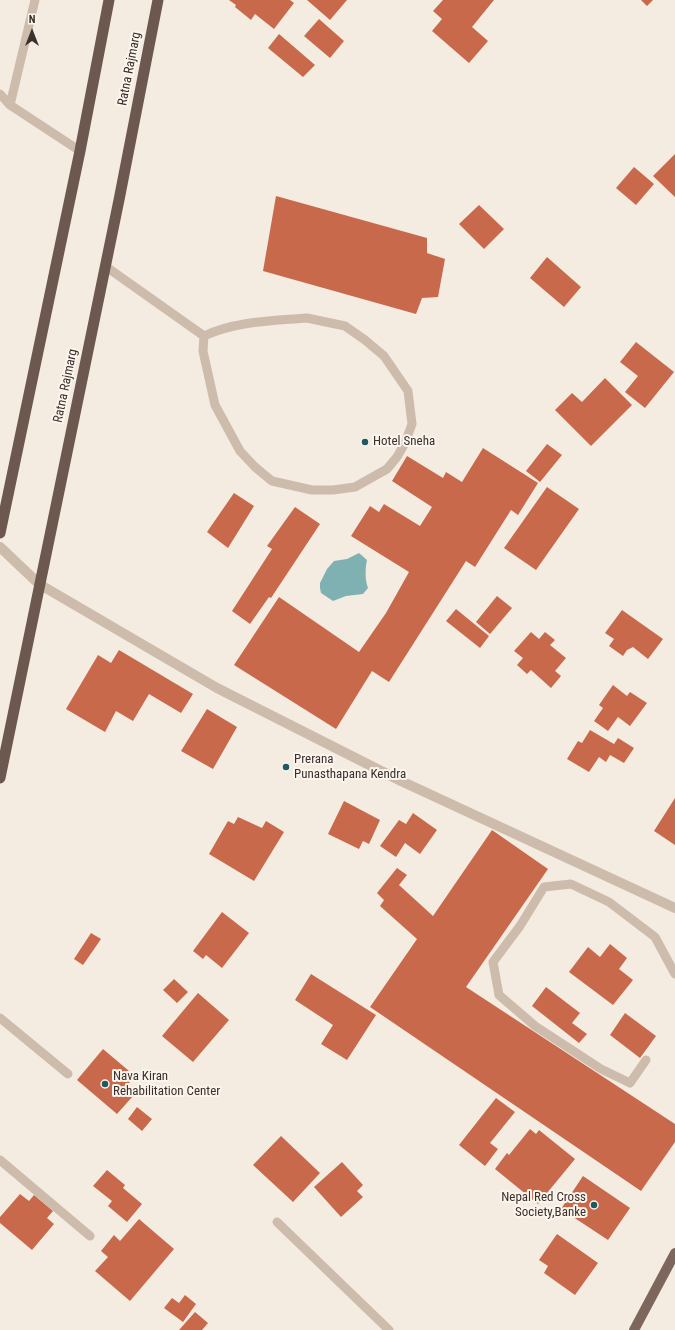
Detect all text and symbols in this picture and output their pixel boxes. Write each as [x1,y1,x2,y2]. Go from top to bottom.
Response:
north arrow [12,12,52,52]
text: N [29,13,35,26]
street label: Ratna Rajmarg [115,31,145,107]
street label: Ratna Rajmarg [51,348,81,424]
place label: Hotel Sneha [373,434,435,450]
marker: Hotel Sneha [360,437,370,447]
place label: Prerana Punasthapana Kendra [294,752,406,783]
marker: Prerana Punasthapana Kendra [281,762,291,772]
place label: Nava Kiran Rehabilitation Center [113,1069,220,1100]
marker: Nava Kiran Rehabilitation Center [100,1079,110,1089]
place label: Nepal Red Cross Society,Banke [501,1190,586,1221]
marker: Nepal Red Cross Society,Banke [589,1200,599,1210]

